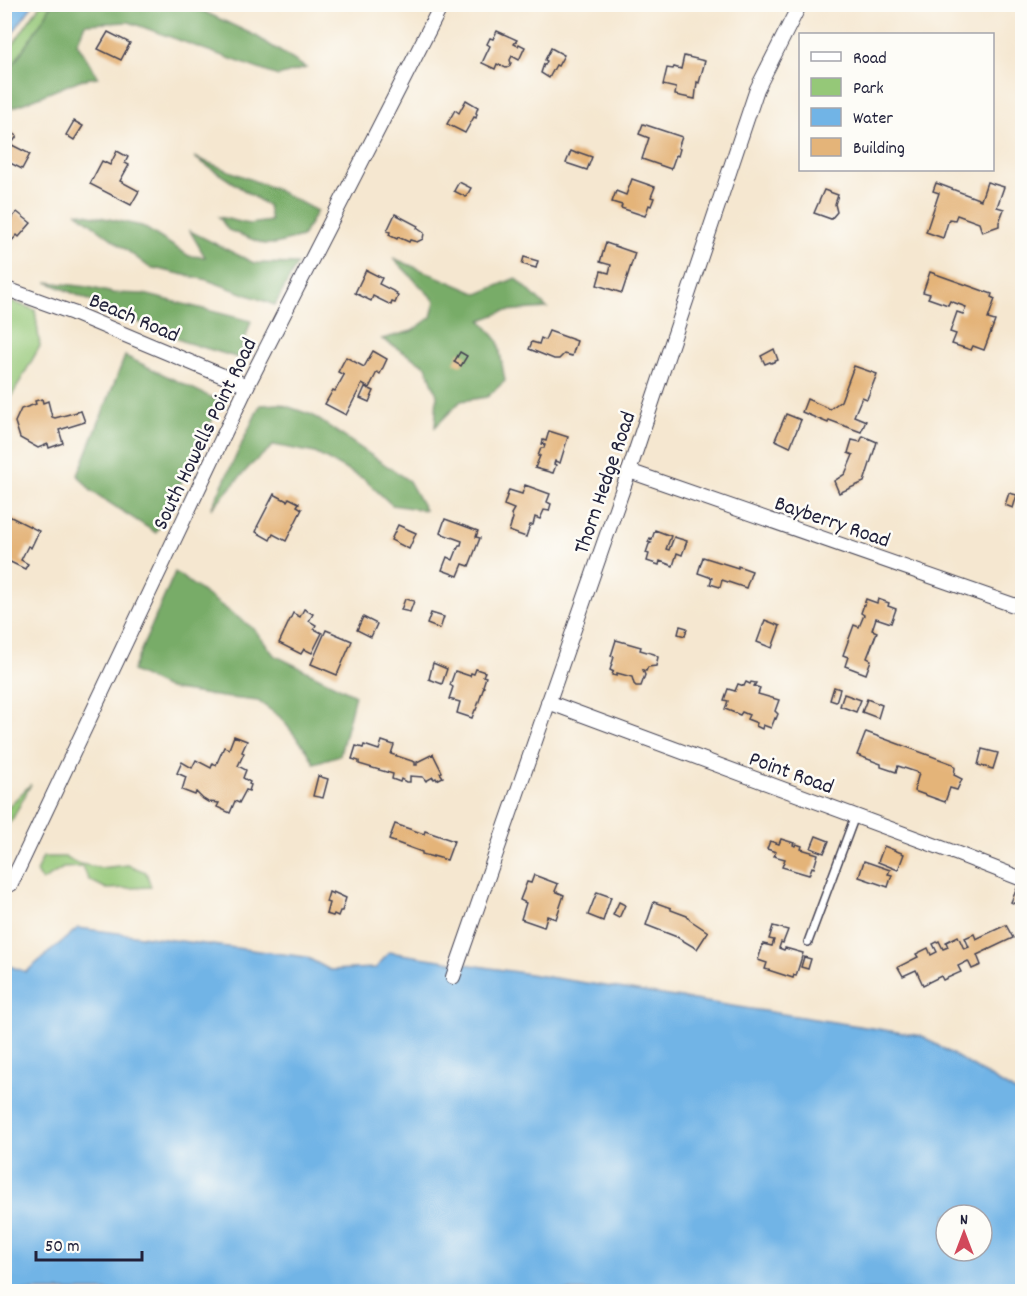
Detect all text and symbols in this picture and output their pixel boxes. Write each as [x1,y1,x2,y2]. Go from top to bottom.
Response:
legend [799,33,994,171]
text: Road [853,47,887,72]
text: Park [853,77,884,102]
text: Water [853,107,893,132]
text: Building [853,137,905,162]
street label: Beach Road [84,286,184,352]
street label: South Howells Point Road [146,333,266,536]
street label: Thorn Hedge Road [567,408,645,559]
street label: Bayberry Road [770,489,894,558]
street label: Point Road [744,745,838,804]
north arrow [934,1203,994,1263]
text: N [960,1209,968,1232]
scale bar [36,1224,142,1262]
text: 50 m [45,1235,80,1260]

